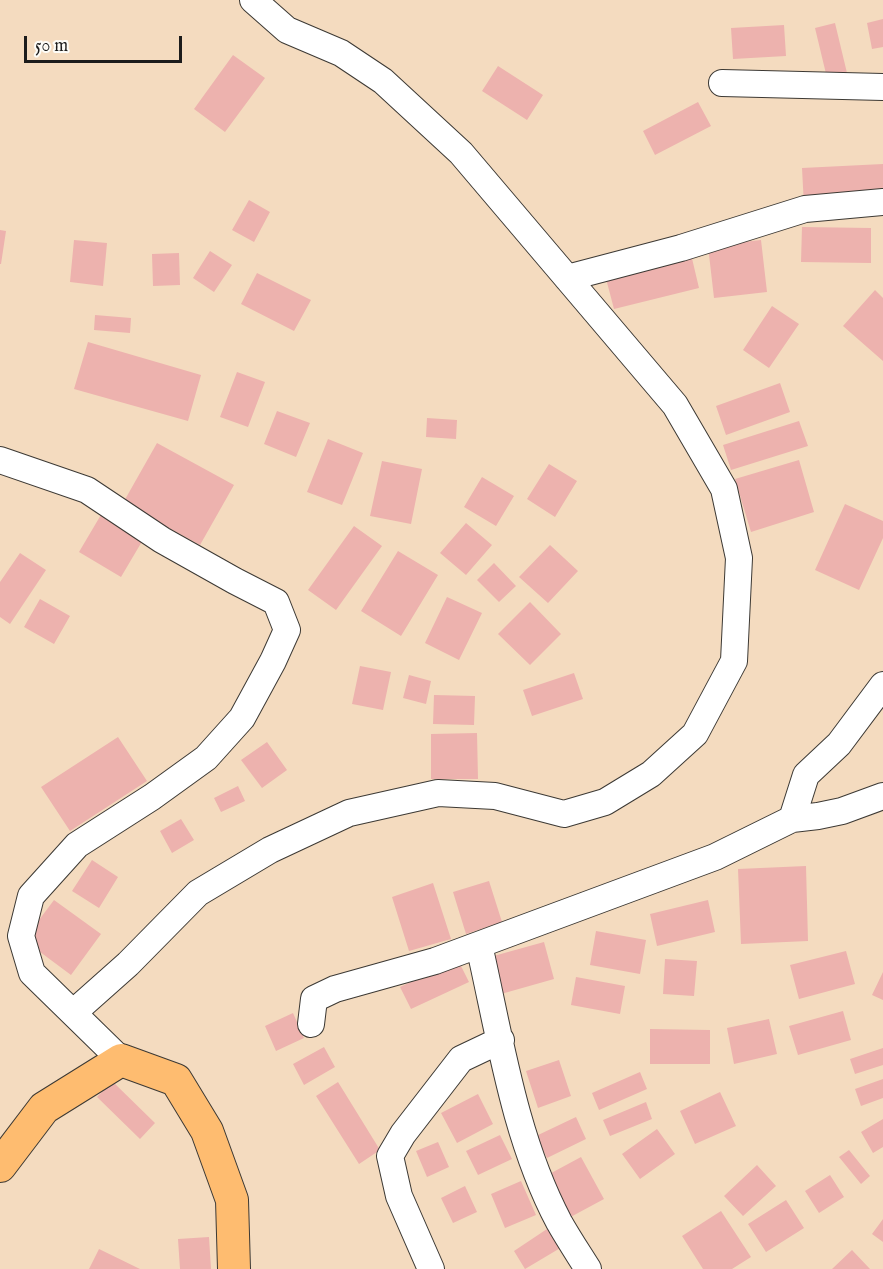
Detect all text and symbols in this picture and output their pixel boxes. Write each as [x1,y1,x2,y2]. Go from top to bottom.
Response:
scale bar [27,24,184,62]
text: 50 m [35,35,68,58]

